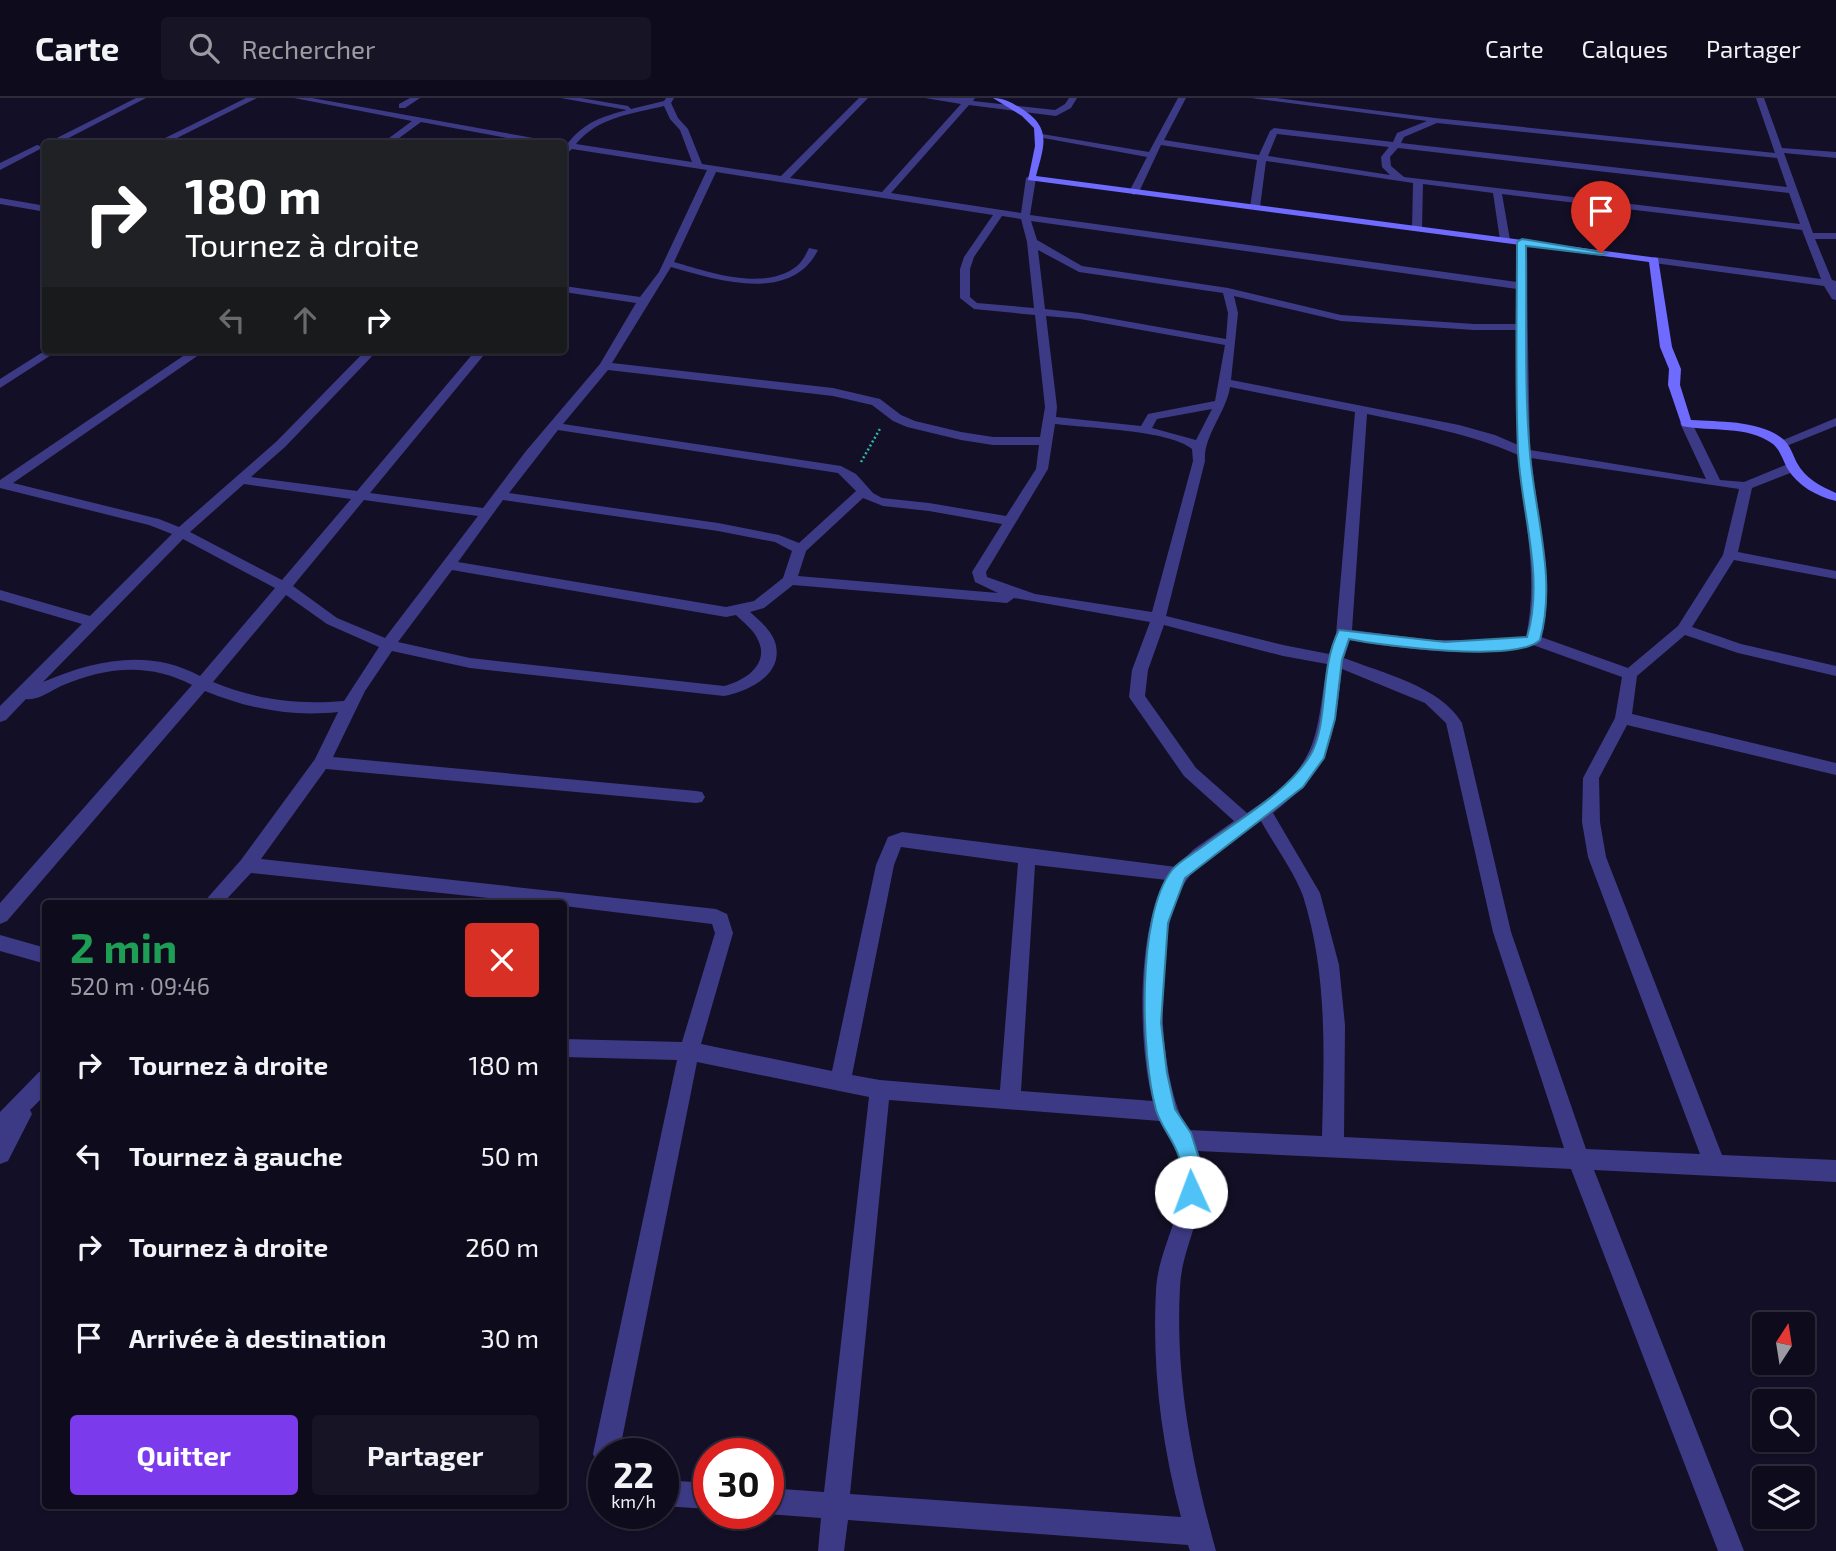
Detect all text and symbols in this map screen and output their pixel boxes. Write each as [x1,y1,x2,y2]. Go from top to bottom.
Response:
search box [161,17,651,80]
text: Carte [35,28,119,68]
icon: search [185,29,223,67]
text: Rechercher [241,33,375,64]
text: Carte [1485,34,1544,63]
text: Calques [1582,34,1668,63]
text: Partager [1706,34,1801,63]
text: 180 m [185,165,321,224]
icon: right [70,168,161,259]
pin [1571,181,1631,253]
icon: arrive [1582,192,1620,230]
text: Tournez à droite [185,225,419,263]
icon: left [213,301,251,339]
icon: ahead [286,301,324,339]
icon: right [359,301,397,339]
text: 2 min [70,921,177,971]
button: close [465,923,539,997]
text: 520 m · 09:46 [70,972,210,1000]
icon: right [70,1046,108,1084]
text: Tournez à droite [129,1049,328,1080]
text: 180 m [469,1049,539,1080]
icon: left [70,1137,108,1175]
text: Tournez à gauche [129,1140,343,1171]
text: 50 m [481,1140,539,1171]
position arrow [1154,1155,1228,1229]
icon: right [70,1228,108,1266]
text: Tournez à droite [129,1231,328,1262]
text: 260 m [465,1231,539,1262]
north arrow [1752,1312,1815,1376]
map controls [1752,1312,1815,1529]
icon: arrive [70,1319,108,1357]
text: Arrivée à destination [129,1322,386,1353]
text: 30 m [480,1322,539,1353]
button: search [1752,1389,1815,1452]
button: Quitter [70,1415,298,1495]
button: Partager [312,1415,539,1495]
speed limit sign: 30 [693,1438,784,1529]
text: 22 [613,1453,654,1495]
button: layers [1752,1466,1815,1529]
text: km/h [611,1490,656,1512]

